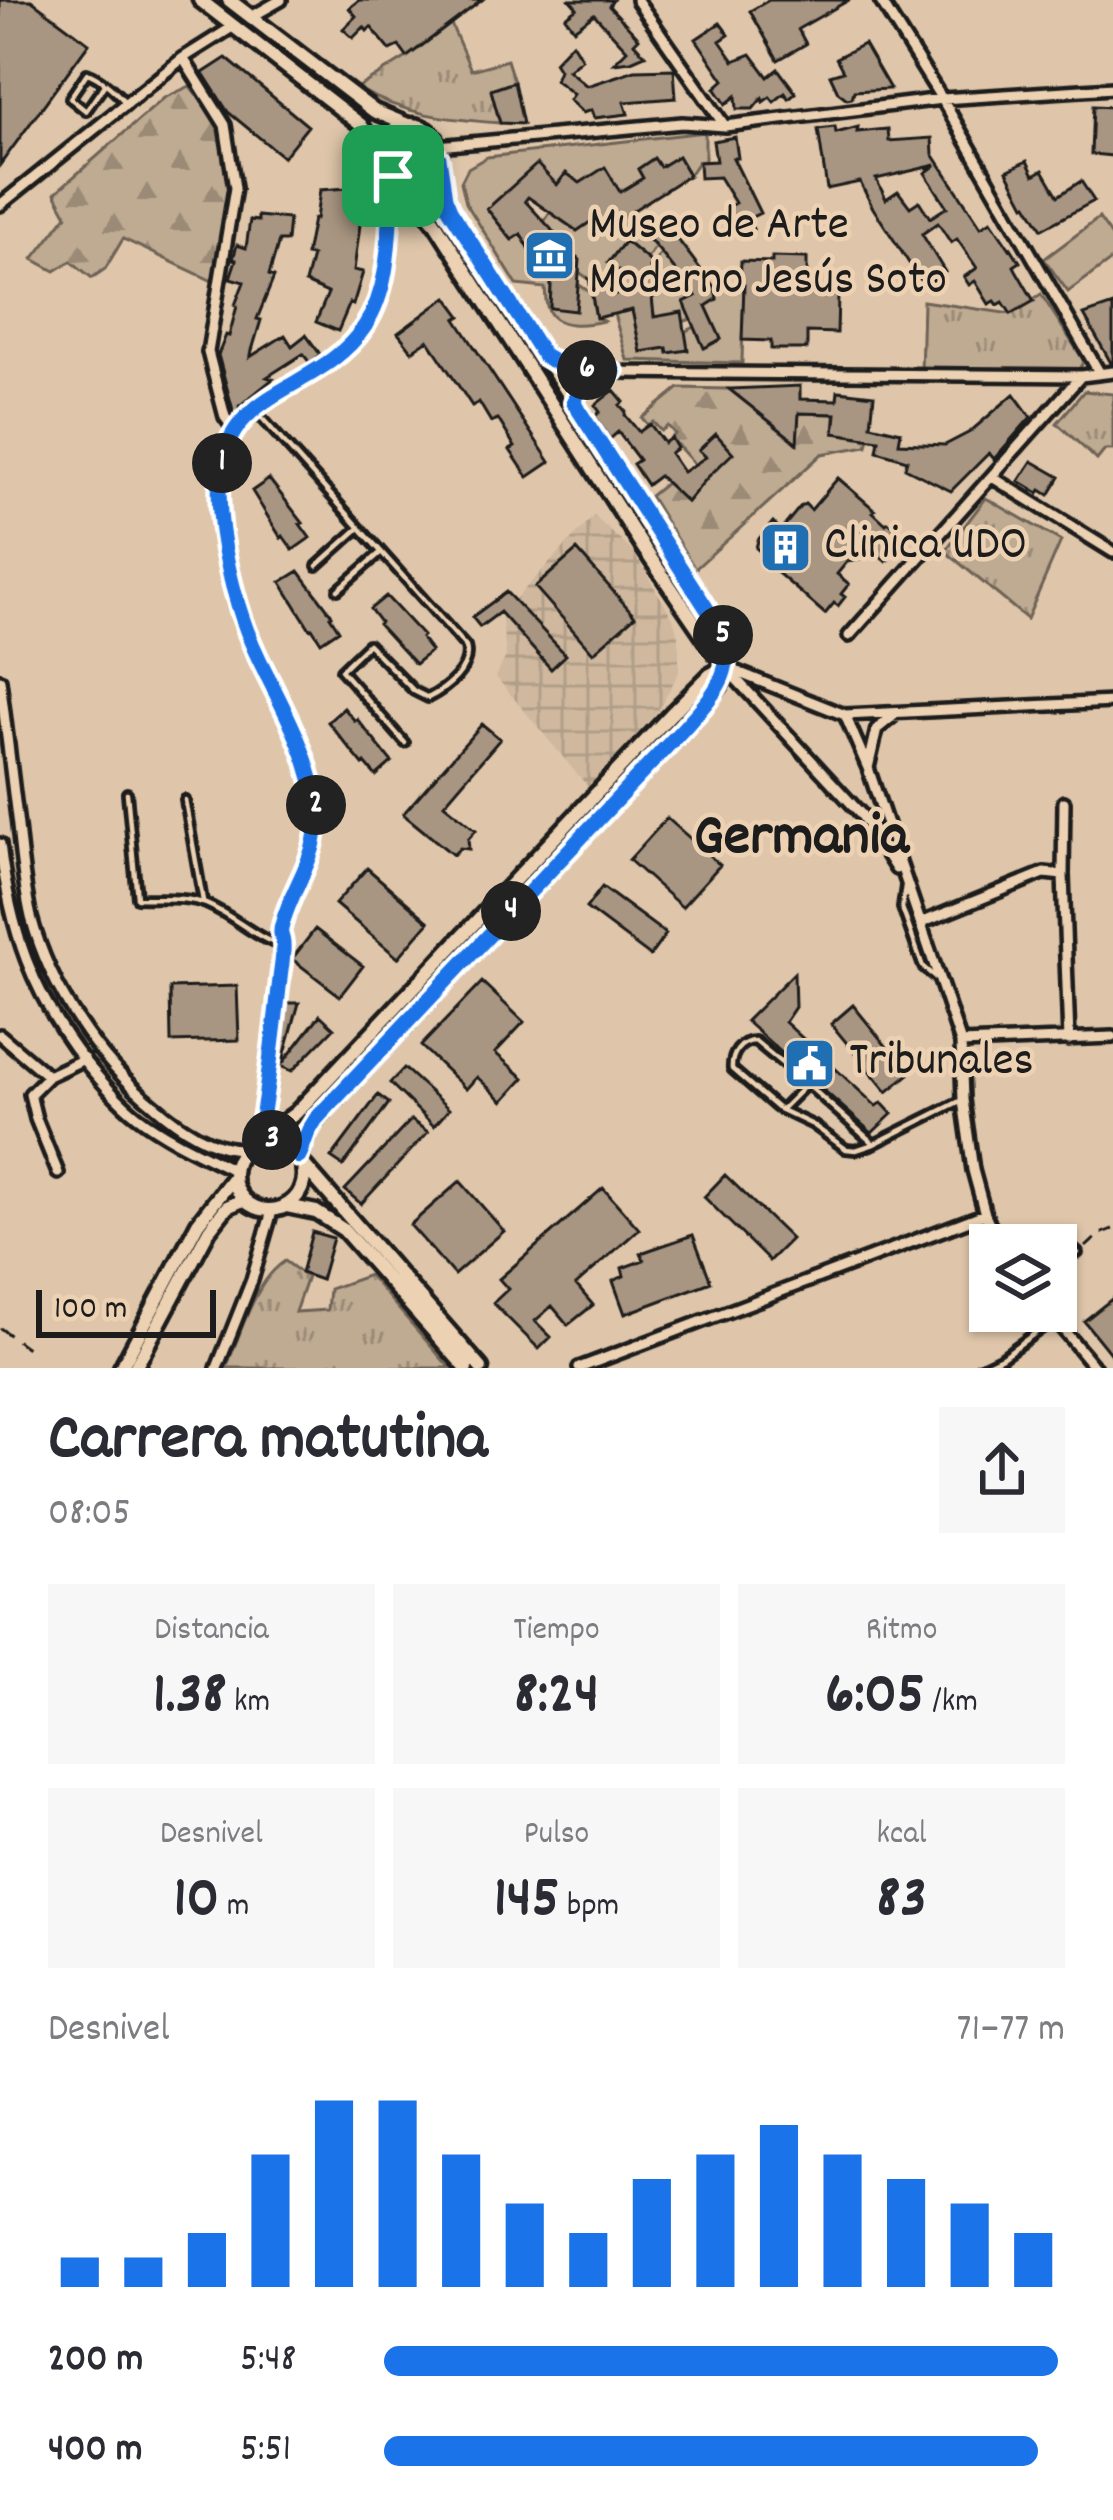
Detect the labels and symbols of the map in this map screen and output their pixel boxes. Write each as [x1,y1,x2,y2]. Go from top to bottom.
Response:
pin [342,125,444,227]
place label: Museo de Arte Moderno Jesús Soto [589,193,947,317]
museum icon: Museo de Arte Moderno Jesús Soto [522,227,578,283]
pin: 6 [557,340,617,400]
pin: 1 [192,433,252,493]
place label: Clinica UDO [824,513,1027,582]
building icon: Clinica UDO [757,519,813,575]
pin: 5 [693,605,753,665]
pin: 2 [286,775,346,835]
district label: Germania [693,797,910,883]
pin: 4 [481,881,541,941]
place label: Tribunales [849,1029,1034,1098]
public building icon: Tribunales [782,1035,838,1091]
pin: 3 [242,1110,302,1170]
scale bar [36,1284,216,1337]

